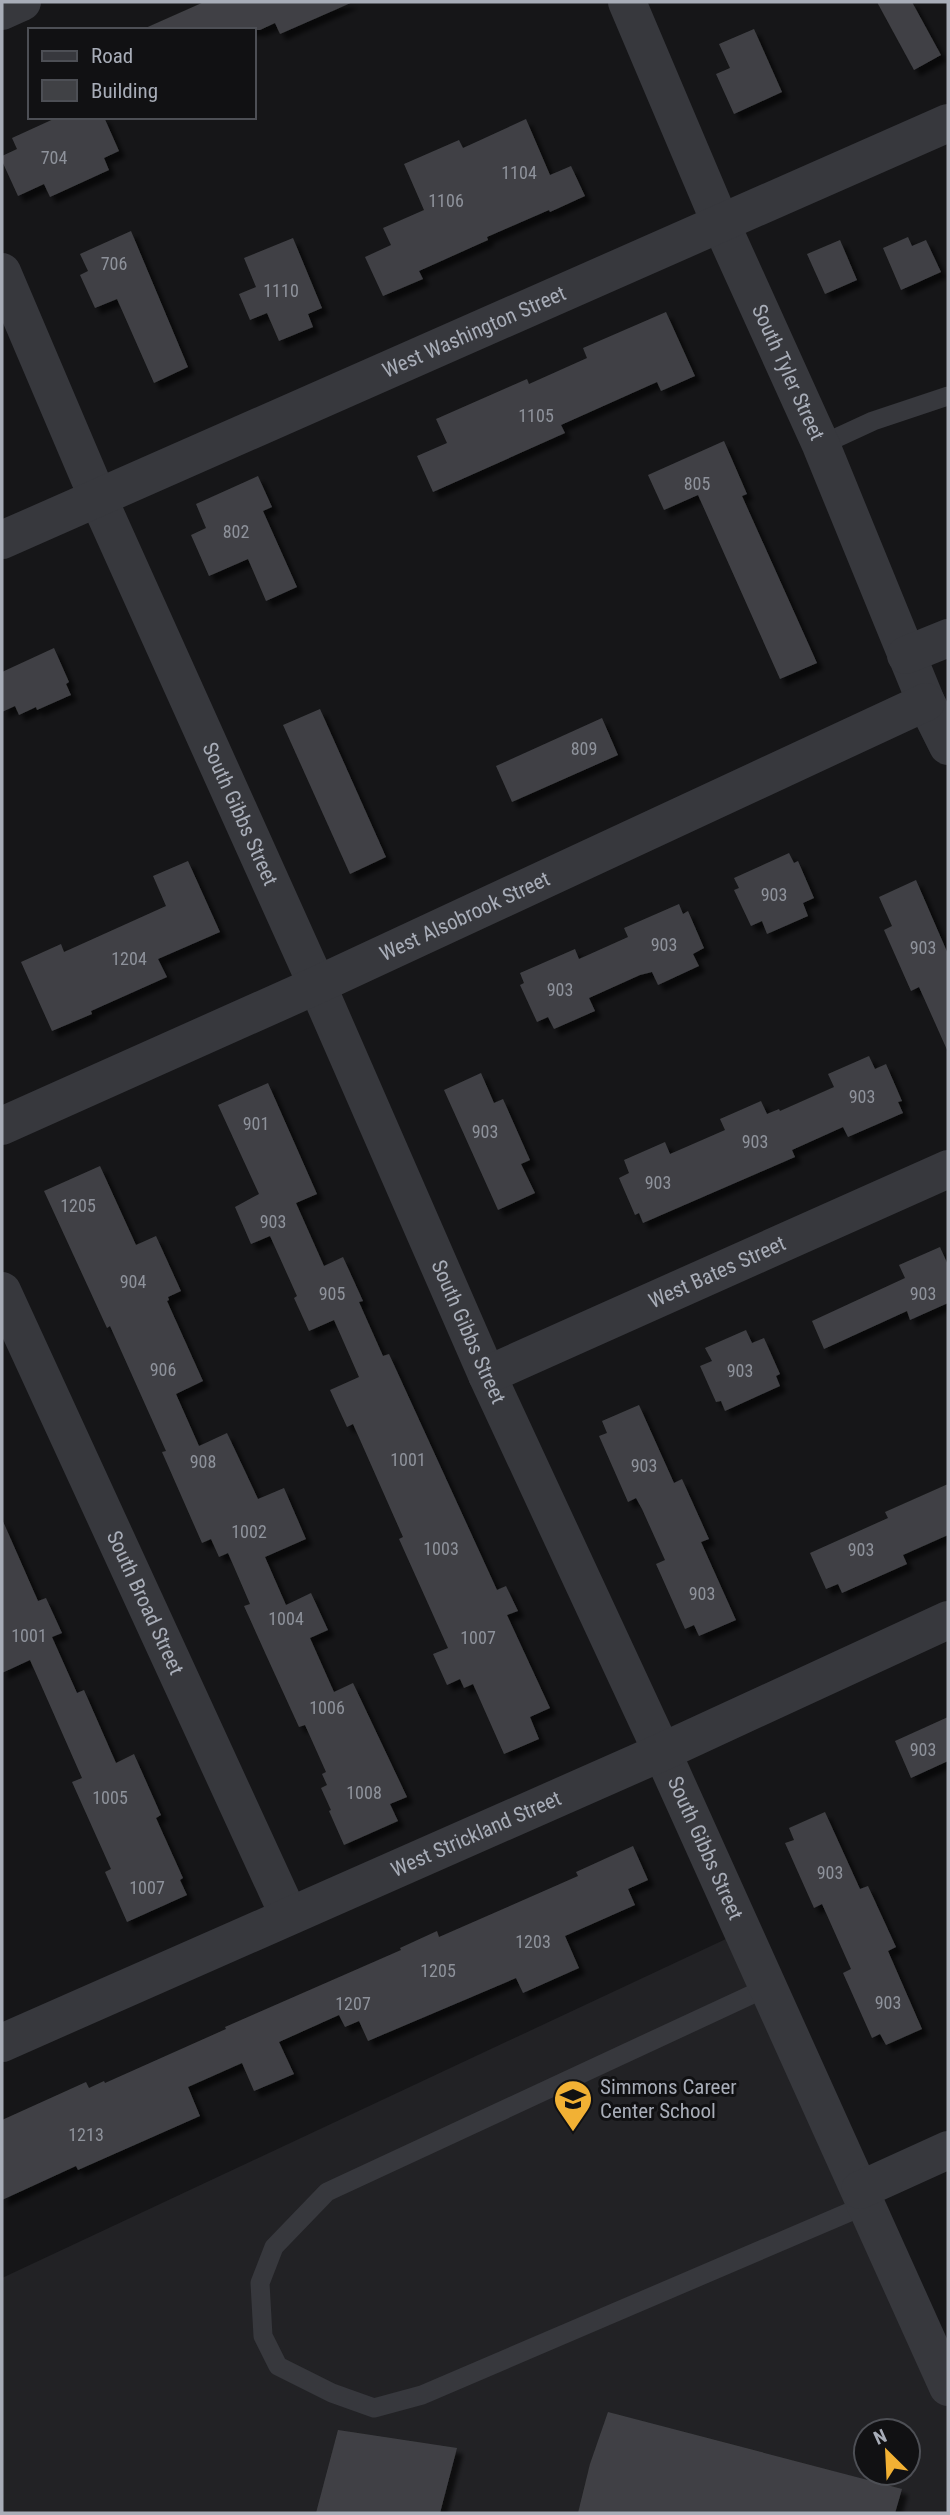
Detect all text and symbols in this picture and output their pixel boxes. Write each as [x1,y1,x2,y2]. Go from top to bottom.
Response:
legend [28,28,256,119]
text: Road [91,44,133,68]
text: Building [91,79,158,103]
house number: 704 [41,147,67,168]
house number: 1104 [501,162,537,183]
house number: 1106 [428,190,464,211]
house number: 706 [101,253,127,274]
house number: 1110 [263,280,299,301]
street label: West Washington Street [379,281,569,383]
street label: South Tyler Street [747,301,829,444]
house number: 1105 [518,405,554,426]
house number: 805 [684,473,710,494]
house number: 802 [223,521,249,542]
house number: 809 [571,738,597,759]
street label: South Gibbs Street [197,739,283,889]
street label: West Alsobrook Street [376,867,553,966]
house number: 903 [761,884,787,905]
house number: 903 [651,934,677,955]
house number: 903 [910,937,936,958]
house number: 1204 [111,948,147,969]
house number: 903 [547,979,573,1000]
house number: 903 [849,1086,875,1107]
house number: 901 [243,1113,269,1134]
house number: 903 [472,1121,498,1142]
house number: 903 [742,1131,768,1152]
house number: 903 [645,1172,671,1193]
house number: 1205 [60,1195,96,1216]
house number: 903 [260,1211,286,1232]
street label: West Bates Street [645,1231,789,1313]
street label: South Gibbs Street [426,1256,511,1407]
house number: 904 [120,1271,146,1292]
house number: 905 [319,1283,345,1304]
house number: 903 [910,1283,936,1304]
house number: 906 [150,1359,176,1380]
house number: 903 [727,1360,753,1381]
house number: 1001 [390,1449,426,1470]
house number: 908 [190,1451,216,1472]
house number: 903 [631,1455,657,1476]
house number: 1002 [231,1521,267,1542]
street label: South Broad Street [102,1527,188,1678]
house number: 1003 [423,1538,459,1559]
house number: 903 [848,1539,874,1560]
house number: 903 [689,1583,715,1604]
house number: 1004 [268,1608,304,1629]
house number: 1001 [11,1625,47,1646]
house number: 1007 [460,1627,496,1648]
house number: 1006 [309,1697,345,1718]
house number: 903 [910,1739,936,1760]
street label: South Gibbs Street [663,1773,748,1923]
house number: 1008 [346,1782,382,1803]
street label: West Strickland Street [387,1786,565,1882]
house number: 1005 [92,1787,128,1808]
house number: 903 [817,1862,843,1883]
house number: 1007 [129,1877,165,1898]
house number: 1203 [515,1931,551,1952]
house number: 1205 [420,1960,456,1981]
house number: 903 [875,1992,901,2013]
house number: 1207 [335,1993,371,2014]
place label: Simmons Career Center School [600,2075,737,2123]
school or university icon: Simmons Career Center School [552,2078,594,2133]
house number: 1213 [68,2124,104,2145]
north arrow [852,2417,922,2487]
text: N [870,2424,890,2450]

